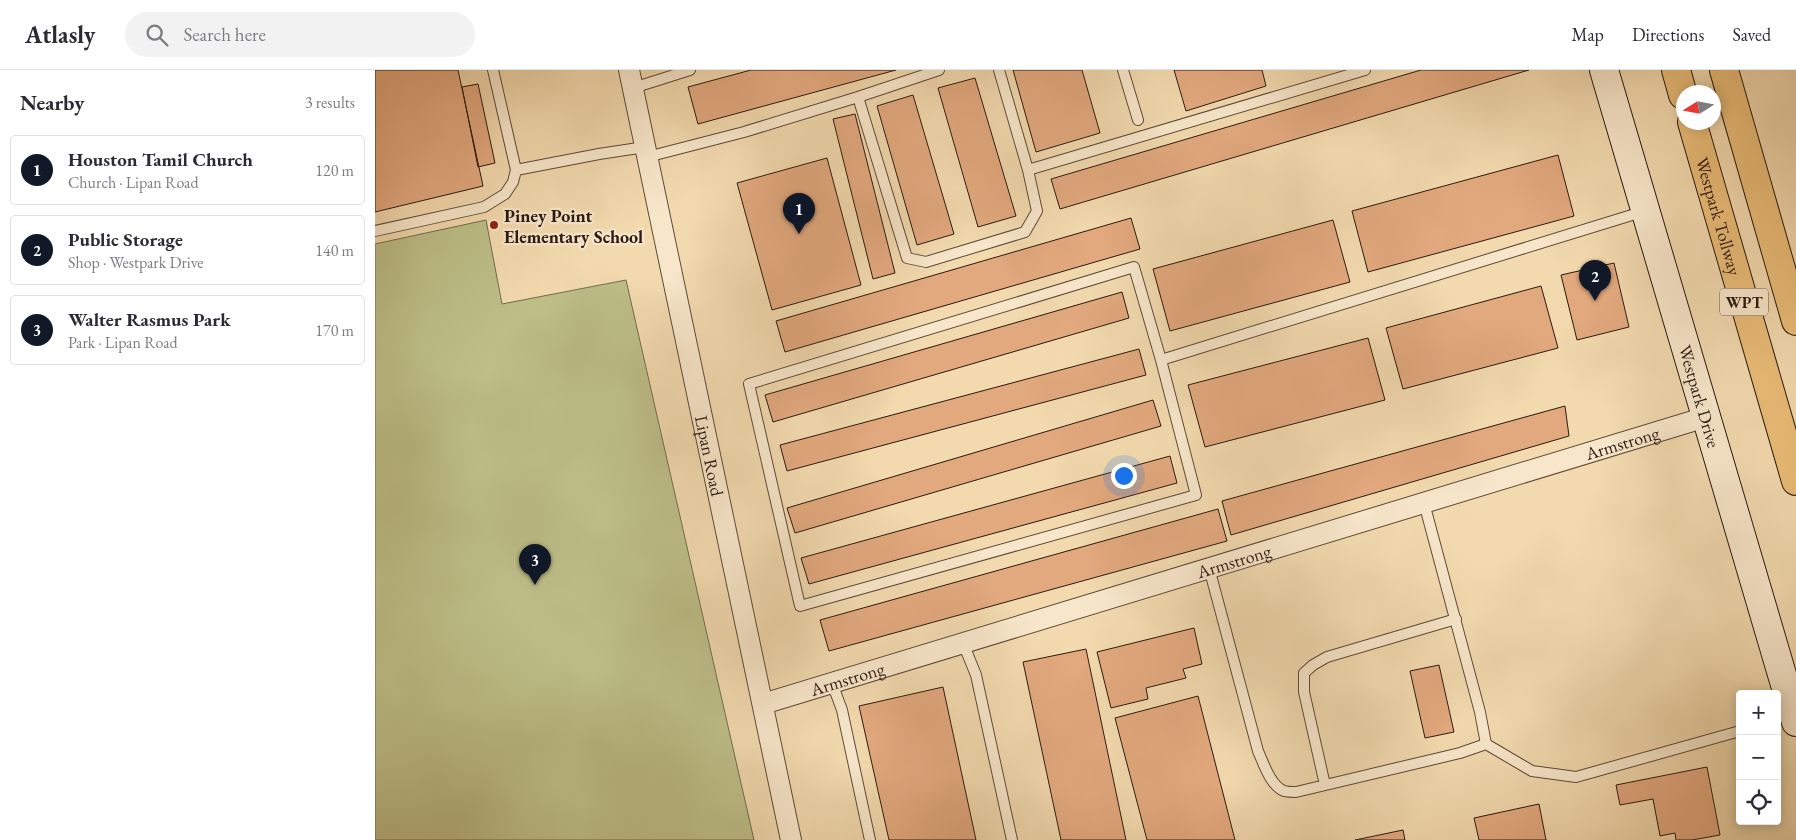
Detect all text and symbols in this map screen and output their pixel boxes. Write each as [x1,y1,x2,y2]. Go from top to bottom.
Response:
search box [125,12,475,57]
text: Atlasly [25,19,95,50]
icon: search [143,21,171,49]
text: Search here [183,22,266,47]
text: Map [1572,23,1604,46]
text: Directions [1632,23,1704,46]
text: Saved [1732,23,1771,46]
north arrow [1676,85,1721,130]
text: Nearby [20,89,84,116]
text: 3 results [305,92,355,113]
text: Houston Tamil Church [68,147,253,172]
street label: Westpark Tollway [1691,154,1747,278]
text: 1 [33,160,41,181]
text: 120 m [315,160,354,181]
text: Church · Lipan Road [68,172,199,193]
pin: 1 [783,193,815,234]
place label: Piney Point Elementary School [504,204,643,248]
marker: Piney Point Elementary School [488,219,500,231]
text: Public Storage [68,227,183,252]
text: 2 [33,240,41,261]
text: 140 m [315,240,354,261]
text: Shop · Westpark Drive [68,252,204,273]
pin: 2 [1579,260,1611,301]
road number: WPT [1720,288,1768,316]
text: Walter Rasmus Park [68,307,231,332]
text: 3 [33,320,41,341]
text: 170 m [315,320,354,341]
text: Park · Lipan Road [68,332,178,353]
street label: Westpark Drive [1674,342,1726,450]
street label: Lipan Road [690,413,730,499]
street label: Armstrong [1581,420,1662,465]
your location [1111,463,1137,489]
street label: Armstrong [1193,539,1274,583]
pin: 3 [519,544,551,585]
street label: Armstrong [806,656,887,701]
map controls [1736,690,1781,825]
button: + [1736,690,1781,735]
button: − [1736,735,1781,780]
button: locate [1736,780,1781,825]

